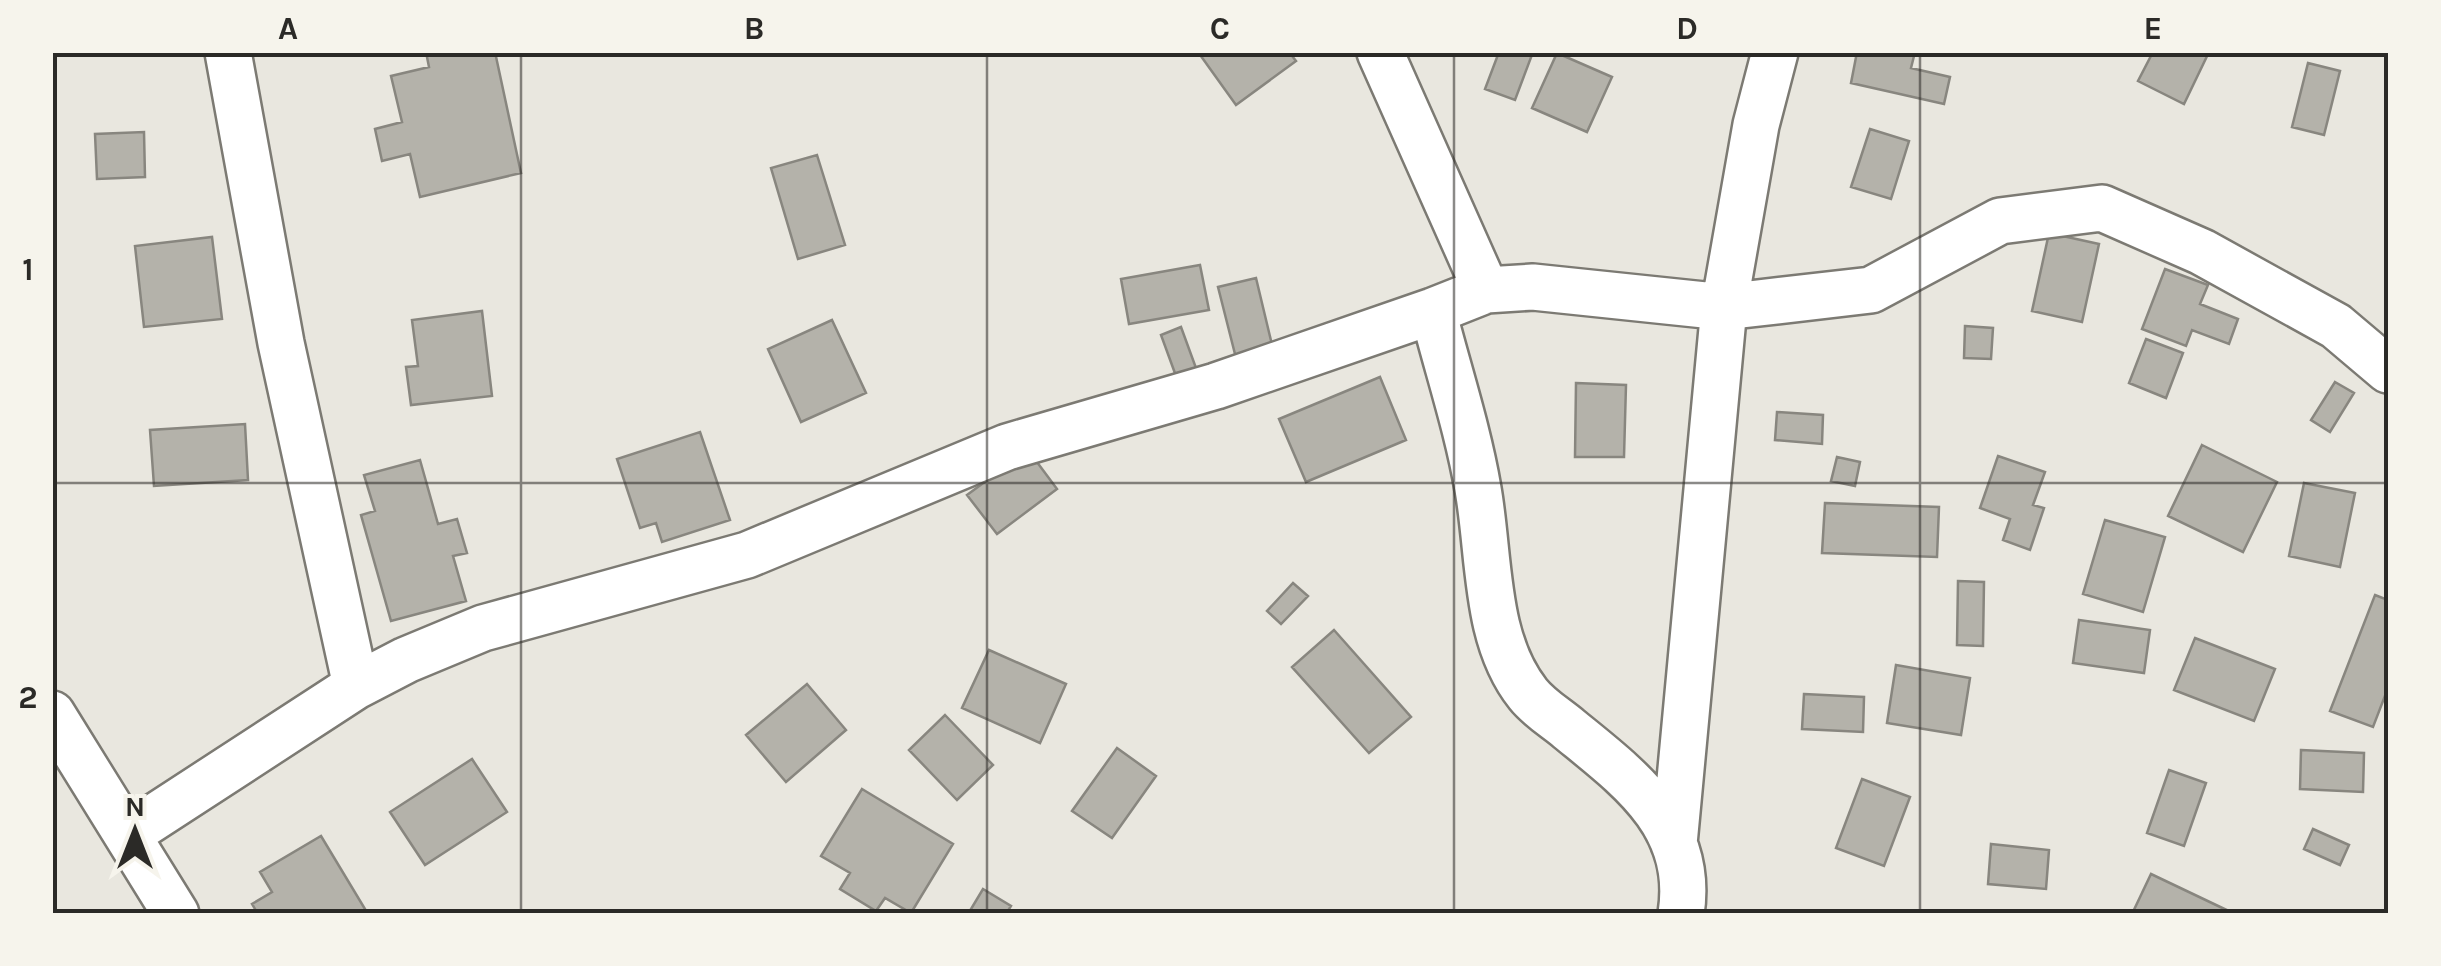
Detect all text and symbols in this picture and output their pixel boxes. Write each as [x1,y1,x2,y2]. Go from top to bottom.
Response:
text: A [278,10,298,47]
text: B [744,10,764,47]
text: C [1210,10,1230,47]
text: D [1676,10,1698,47]
text: E [2144,10,2162,47]
text: 1 [22,251,34,288]
text: 2 [18,679,38,716]
north arrow [85,781,185,881]
text: N [125,790,145,823]

